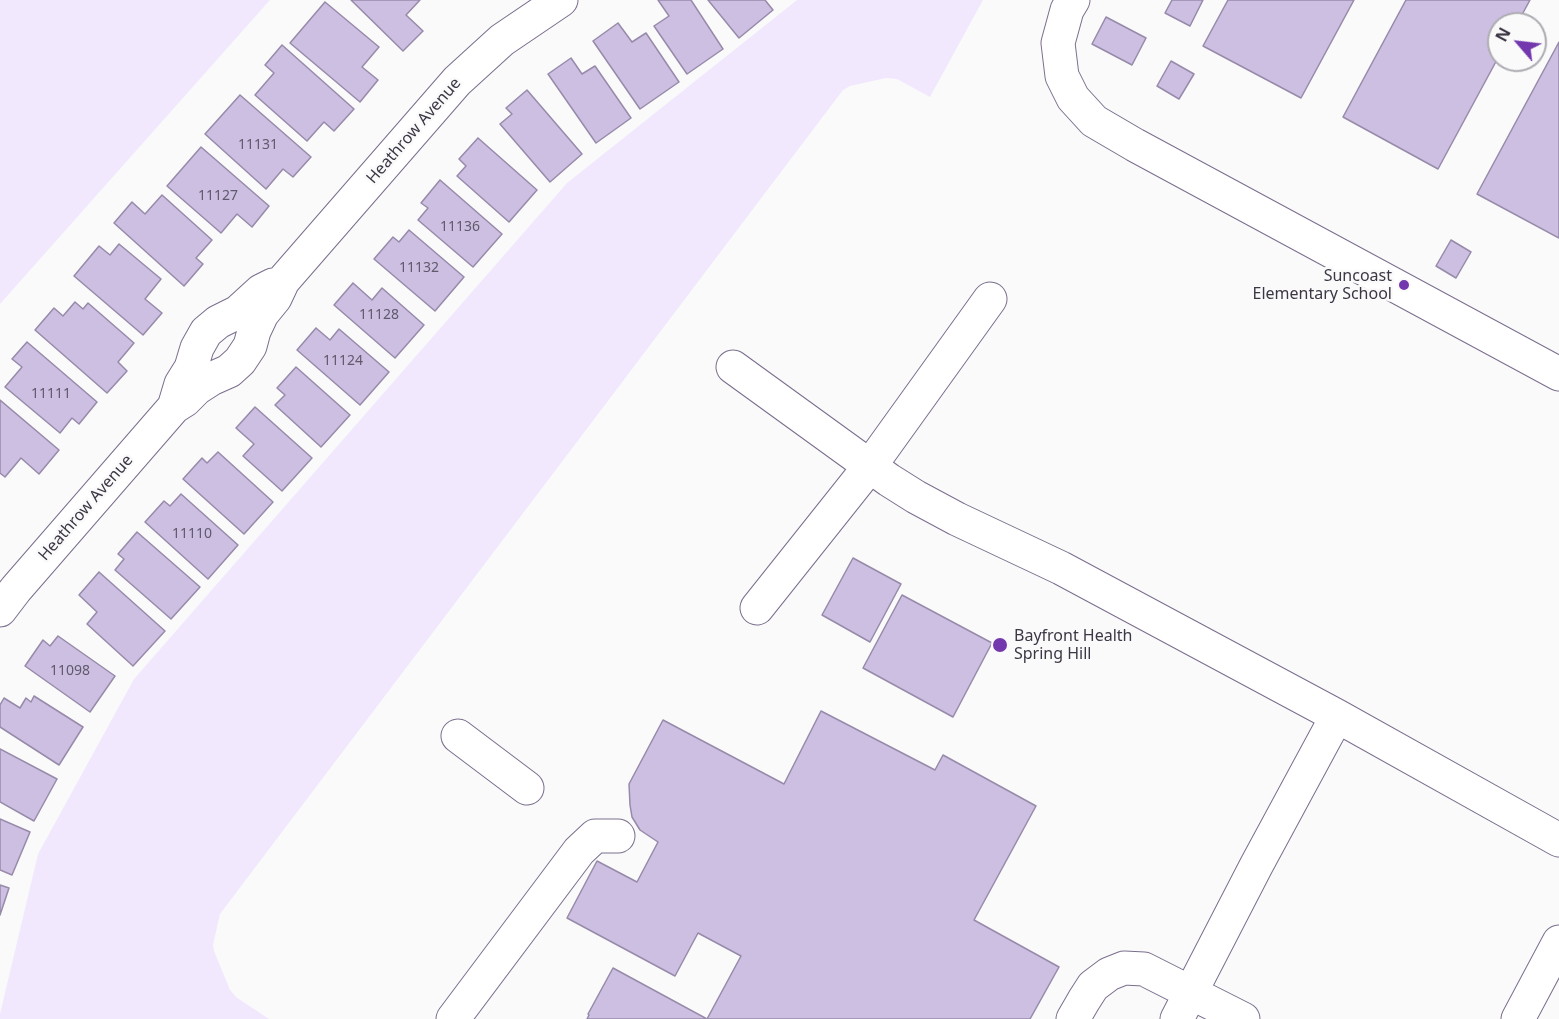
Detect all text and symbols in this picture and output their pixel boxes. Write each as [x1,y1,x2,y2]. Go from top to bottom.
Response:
north arrow [1487,12,1547,72]
text: N [1490,24,1516,45]
street label: Heathrow Avenue [363,74,465,188]
house number: 11131 [238,137,278,153]
house number: 11127 [198,188,238,204]
house number: 11136 [440,219,480,235]
house number: 11132 [399,260,439,276]
place label: Suncoast Elementary School [1253,266,1392,304]
marker: Suncoast Elementary School [1397,278,1411,292]
house number: 11128 [359,307,399,323]
house number: 11124 [323,353,363,369]
house number: 11111 [31,386,71,402]
street label: Heathrow Avenue [35,451,137,565]
house number: 11110 [172,526,212,542]
place label: Bayfront Health Spring Hill [1014,626,1132,664]
marker: Bayfront Health Spring Hill [991,636,1009,654]
house number: 11098 [50,663,90,679]

